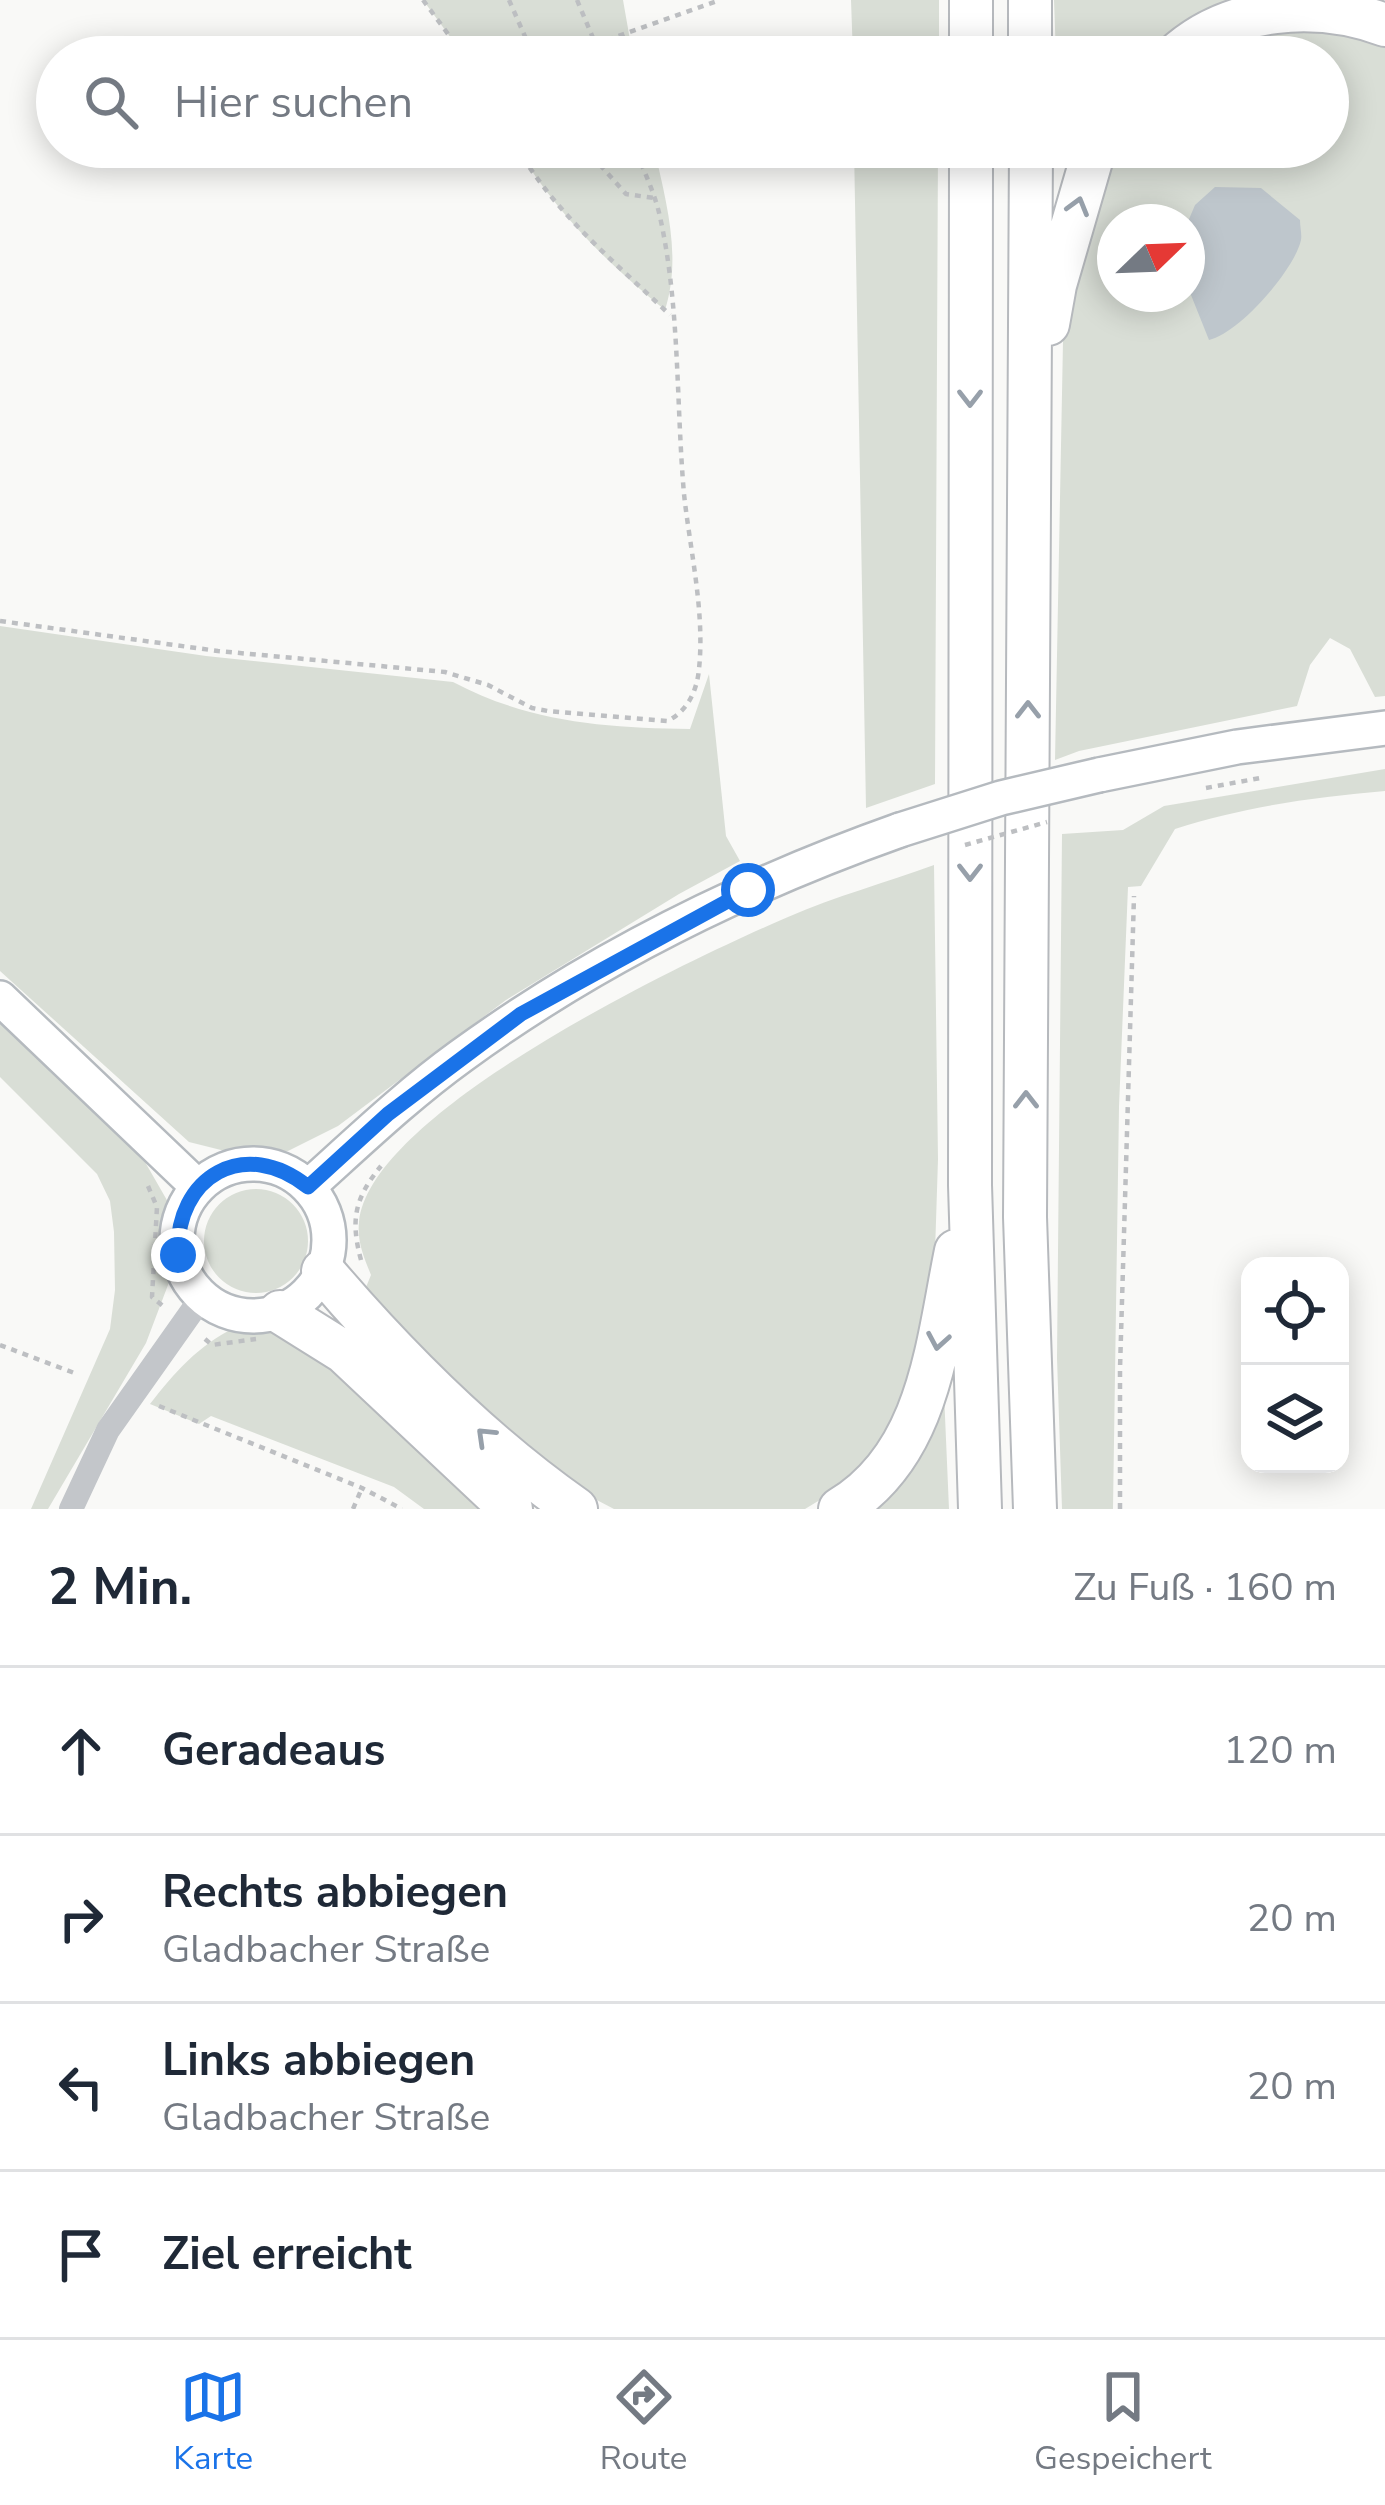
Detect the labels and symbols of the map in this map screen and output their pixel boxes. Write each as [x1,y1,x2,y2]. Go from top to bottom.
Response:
one-way arrow [1064,196,1089,217]
north arrow [1097,204,1205,312]
one-way arrow [957,390,983,408]
one-way arrow [1015,700,1041,718]
route start [721,863,775,917]
one-way arrow [957,864,983,882]
one-way arrow [1013,1090,1039,1108]
route end [151,1228,205,1282]
one-way arrow [926,1330,952,1350]
one-way arrow [477,1428,499,1450]

